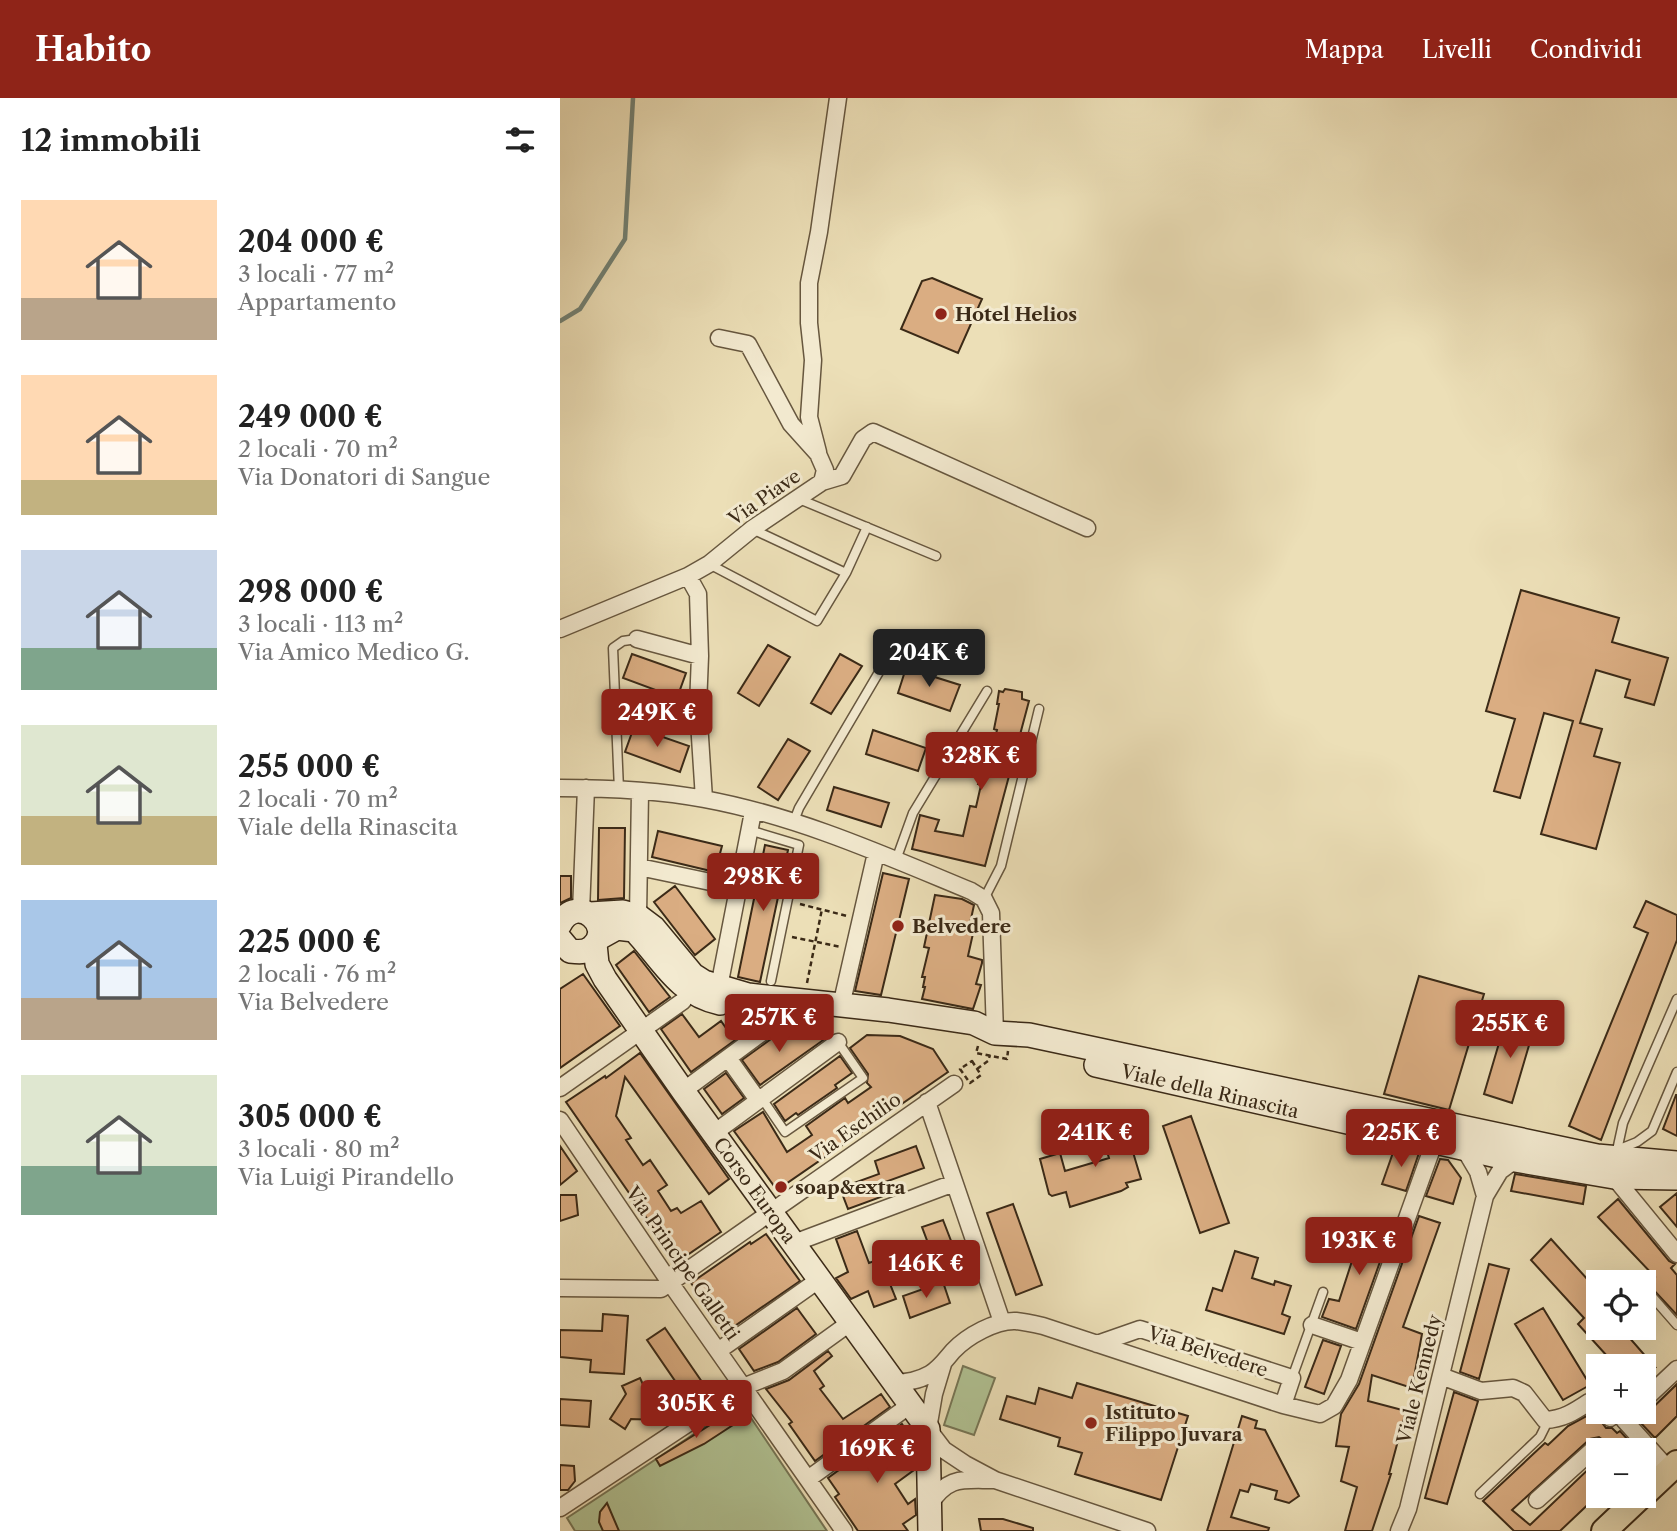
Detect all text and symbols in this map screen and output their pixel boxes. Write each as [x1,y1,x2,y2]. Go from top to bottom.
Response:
text: Habito [35,29,151,70]
text: Mappa [1305,35,1384,64]
text: Livelli [1422,35,1492,64]
text: Condividi [1530,35,1642,64]
icon: filters [501,121,539,159]
text: 12 immobili [21,122,201,159]
text: 204 000 € [238,223,384,260]
icon: home [77,228,161,312]
text: 3 locali · 77 m² [238,260,394,288]
text: Appartamento [238,288,396,316]
place label: Hotel Helios [955,303,1077,326]
marker: Hotel Helios [933,306,949,322]
text: 249 000 € [238,398,383,435]
icon: home [77,403,161,487]
text: 2 locali · 70 m² [238,435,398,463]
text: Via Donatori di Sangue [238,463,490,491]
street label: Via Piave [723,464,805,531]
text: 298 000 € [238,573,384,610]
icon: home [77,578,161,662]
text: 3 locali · 113 m² [238,610,403,638]
pin: 204K € [872,630,986,689]
text: Via Amico Medico G. [238,638,470,666]
text: 204K € [889,638,969,666]
pin: 249K € [600,690,714,749]
text: 249K € [617,698,697,726]
pin: 328K € [924,732,1038,792]
text: 328K € [942,741,1020,769]
text: 255 000 € [238,748,380,785]
icon: home [77,753,161,837]
text: 2 locali · 70 m² [238,785,398,813]
text: Viale della Rinascita [238,813,458,841]
pin: 298K € [706,854,820,913]
text: 298K € [723,862,803,890]
place label: Belvedere [912,915,1011,938]
marker: Belvedere [890,918,906,934]
text: 225 000 € [238,923,381,960]
icon: home [77,928,161,1012]
text: 2 locali · 76 m² [238,960,396,988]
text: Via Belvedere [238,988,389,1016]
pin: 257K € [722,995,836,1054]
pin: 255K € [1453,1000,1567,1060]
text: 257K € [741,1003,817,1031]
text: 255K € [1471,1009,1549,1037]
street label: Viale della Rinascita [1118,1060,1301,1123]
street label: Via Eschilio [804,1087,905,1168]
text: 305 000 € [238,1098,382,1135]
icon: home [77,1103,161,1187]
pin: 241K € [1038,1110,1152,1169]
pin: 225K € [1344,1110,1458,1169]
text: 241K € [1057,1118,1133,1146]
text: 225K € [1362,1118,1440,1146]
street label: Corso Europa [708,1133,801,1248]
text: 3 locali · 80 m² [238,1135,400,1163]
text: Via Luigi Pirandello [238,1163,454,1191]
place label: soap&extra [795,1176,907,1199]
marker: soap&extra [773,1179,789,1195]
street label: Via Principe Galletti [620,1181,744,1345]
pin: 193K € [1302,1218,1416,1277]
text: 193K € [1321,1226,1397,1254]
pin: 146K € [869,1240,983,1300]
text: 146K € [888,1249,964,1277]
map controls [1586,1270,1656,1508]
button: locate [1586,1270,1656,1340]
street label: Viale Kennedy [1392,1312,1447,1447]
street label: Via Belvedere [1144,1321,1271,1382]
button: + [1586,1354,1656,1424]
pin: 305K € [639,1380,753,1440]
text: 305K € [657,1389,735,1417]
place label: Istituto Filippo Juvara [1105,1401,1244,1446]
marker: Istituto Filippo Juvara [1083,1415,1099,1431]
pin: 169K € [820,1426,934,1485]
text: 169K € [839,1434,915,1462]
button: − [1586,1438,1656,1508]

